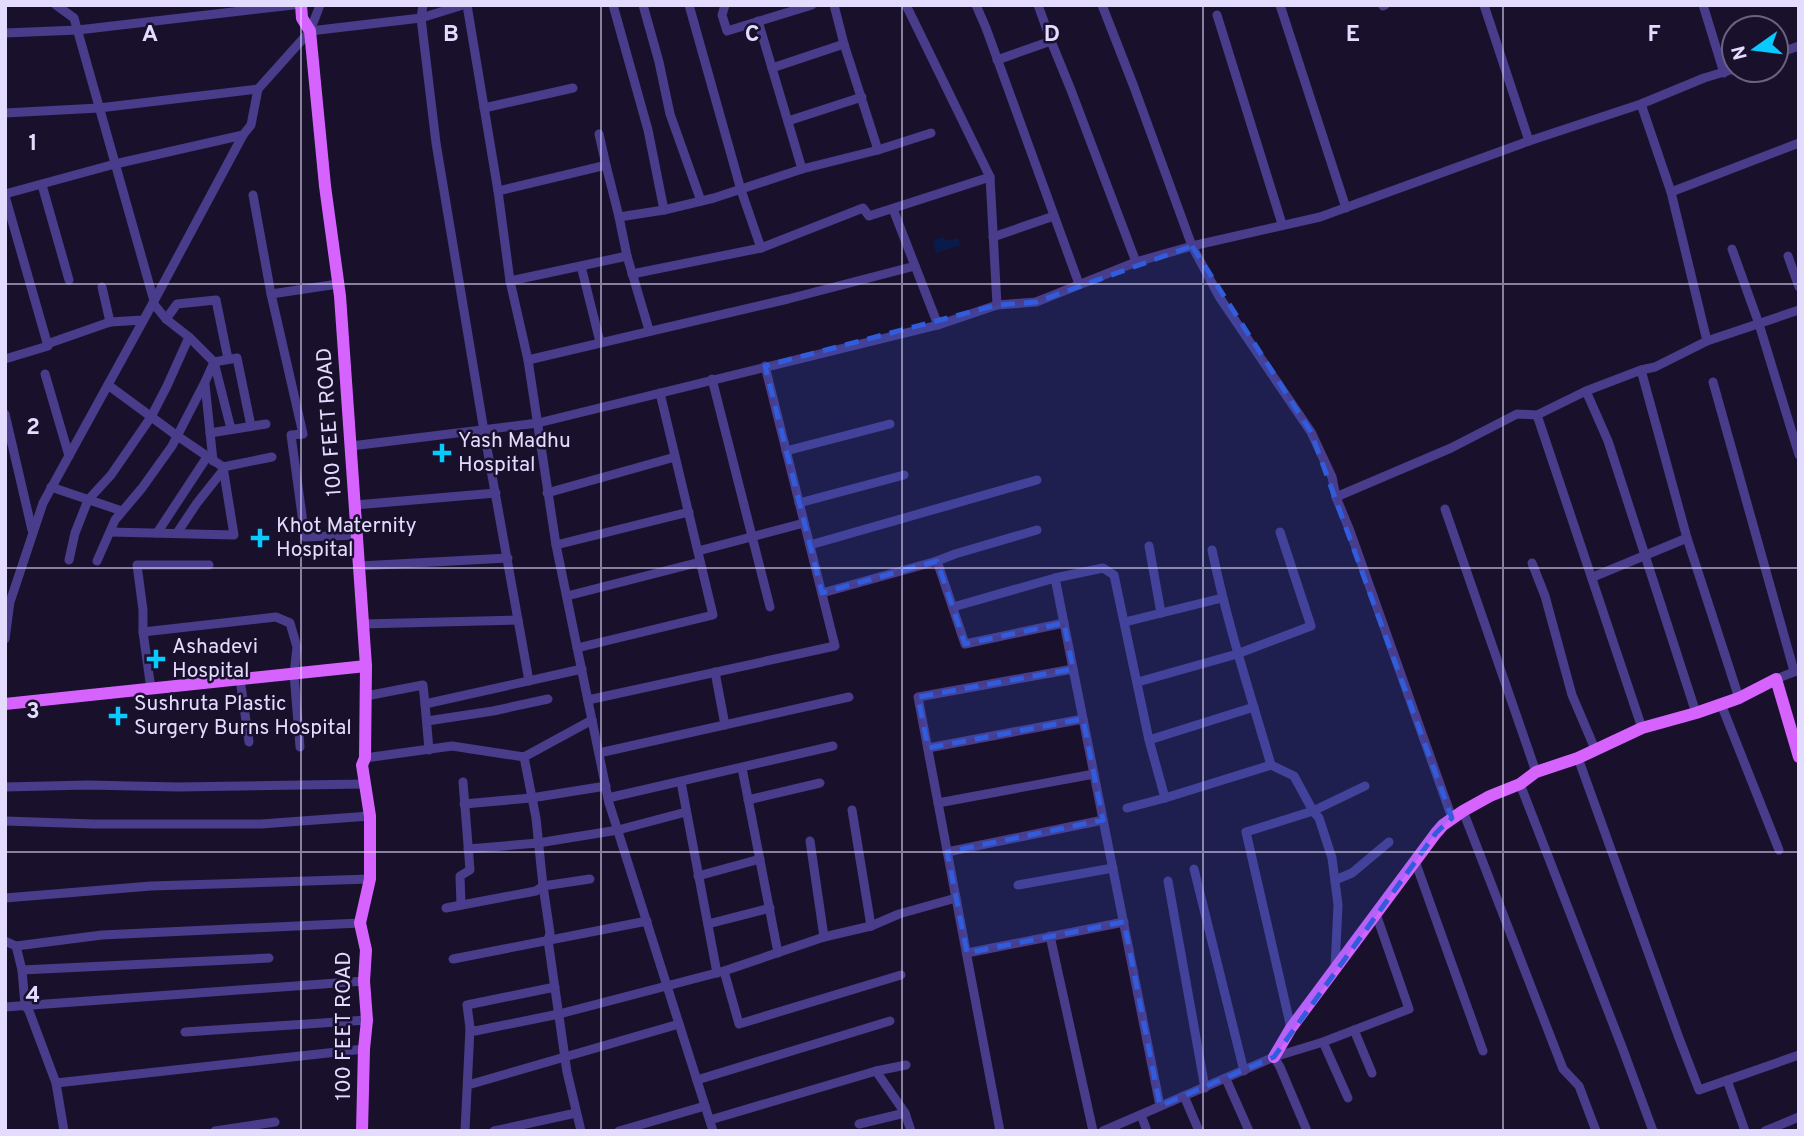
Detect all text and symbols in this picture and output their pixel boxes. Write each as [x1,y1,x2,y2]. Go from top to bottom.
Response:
north arrow [1720,14,1790,84]
text: A [142,21,158,50]
text: B [443,21,459,50]
text: C [745,21,759,50]
text: D [1044,21,1060,50]
text: E [1346,21,1360,50]
text: F [1647,21,1661,50]
text: N [1727,43,1754,62]
text: 1 [28,130,38,159]
street label: 100 FEET ROAD [311,347,349,497]
text: 2 [26,414,40,443]
place label: Yash Madhu Hospital [458,428,571,479]
marker: Yash Madhu Hospital [432,443,452,463]
place label: Khot Maternity Hospital [276,513,417,564]
marker: Khot Maternity Hospital [250,528,270,548]
place label: Ashadevi Hospital [172,634,258,685]
marker: Ashadevi Hospital [146,649,166,669]
place label: Sushruta Plastic Surgery Burns Hospital [134,691,352,742]
text: 3 [26,698,40,727]
marker: Sushruta Plastic Surgery Burns Hospital [108,706,128,726]
street label: 100 FEET ROAD [331,951,358,1101]
text: 4 [26,982,40,1011]

